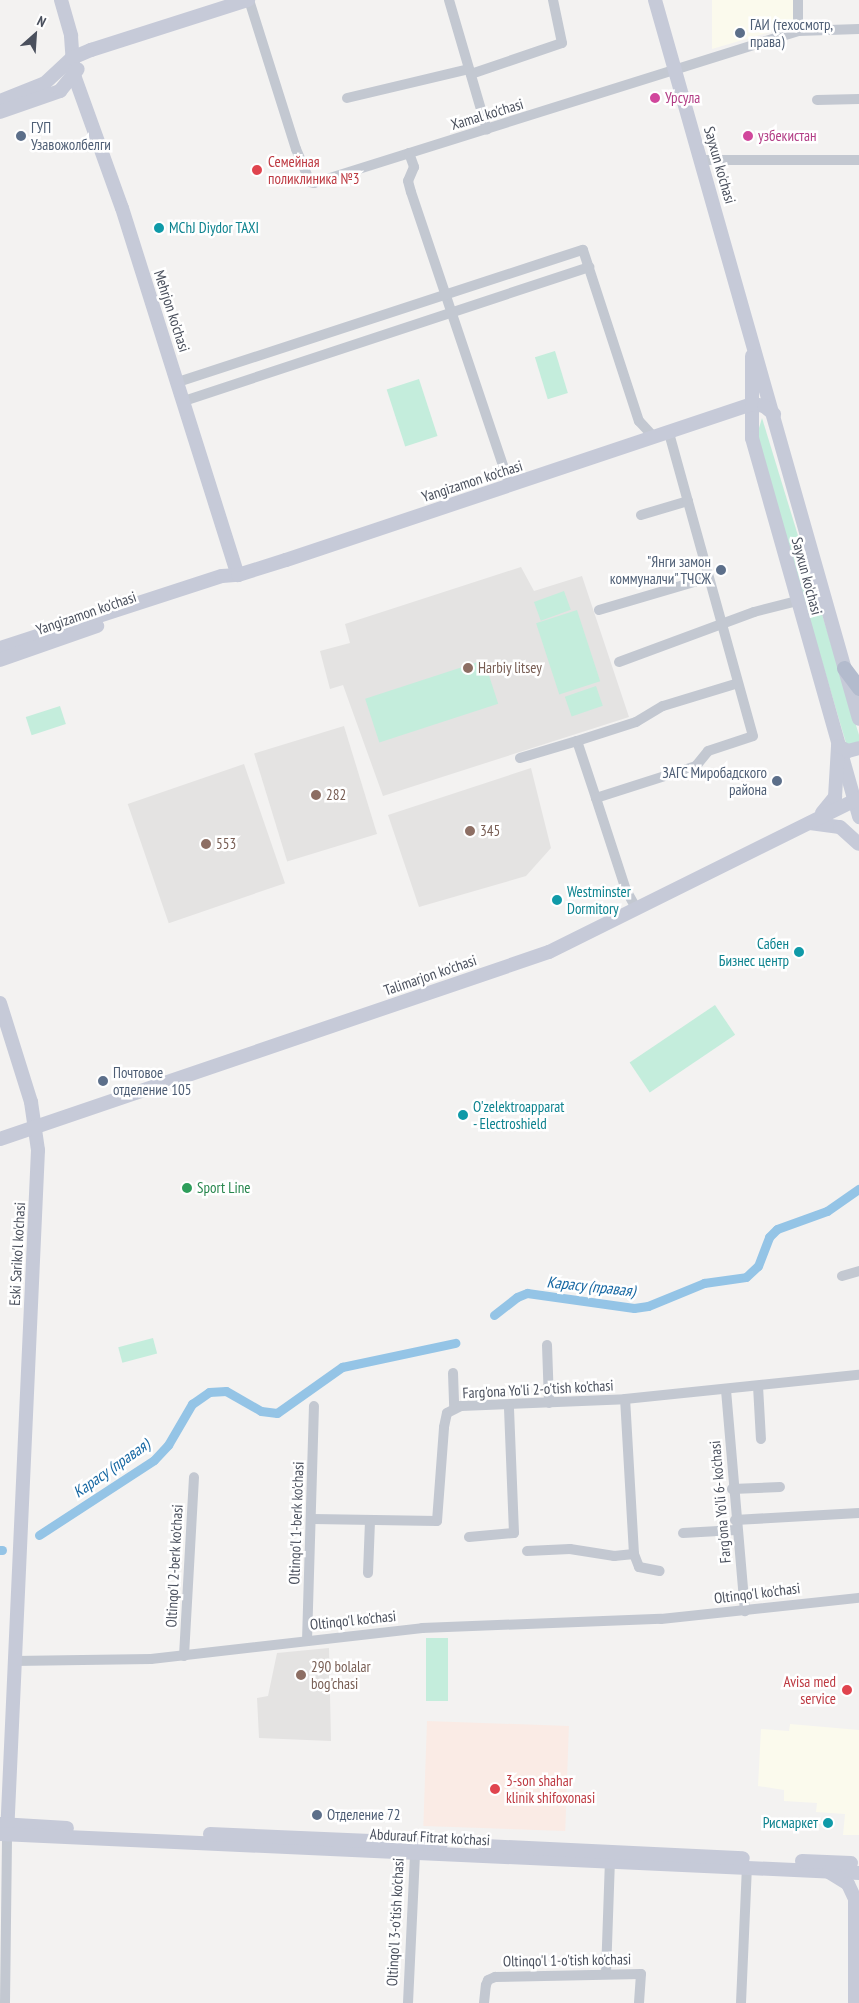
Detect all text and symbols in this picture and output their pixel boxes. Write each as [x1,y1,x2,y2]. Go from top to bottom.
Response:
north arrow [10,10,60,60]
text: N [34,12,49,31]
place label: ГАИ (техосмотр, права) [750,15,833,50]
marker: ГАИ (техосмотр, права) [734,27,746,39]
place label: Урсула [665,89,700,107]
marker: Урсула [649,92,661,104]
street label: Xamal ko'chasi [449,94,525,134]
place label: ГУП Узавожолбелги [31,118,111,153]
street label: Sayxun ko'chasi [700,124,740,206]
place label: узбекистан [758,127,816,145]
marker: ГУП Узавожолбелги [15,130,27,142]
marker: узбекистан [742,130,754,142]
place label: Семейная поликлиника №3 [268,152,360,187]
marker: Семейная поликлиника №3 [250,163,264,177]
place label: MChJ Diydor TAXI [169,219,259,237]
marker: MChJ Diydor TAXI [153,222,165,234]
street label: Mehrjon ko'chasi [150,268,194,354]
street label: Yangizamon ko'chasi [419,456,525,506]
street label: Sayxun ko'chasi [788,535,826,617]
place label: "Янги замон коммуналчи" ТЧСЖ [608,552,711,587]
marker: "Янги замон коммуналчи" ТЧСЖ [715,564,727,576]
street label: Yangizamon ko'chasi [33,587,139,639]
place label: Harbiy litsey [478,659,542,677]
marker: Harbiy litsey [462,662,474,674]
place label: ЗАГС Миробадского района [662,763,767,798]
marker: ЗАГС Миробадского района [771,775,783,787]
place label: 282 [326,786,346,804]
marker: 282 [310,789,322,801]
place label: 345 [480,822,500,840]
marker: 345 [464,825,476,837]
place label: 553 [216,835,236,853]
marker: 553 [200,838,212,850]
place label: Westminster Dormitory [567,882,631,917]
marker: Westminster Dormitory [551,894,563,906]
place label: Сабен Бизнес центр [719,934,789,969]
marker: Сабен Бизнес центр [793,946,805,958]
street label: Talimarjon ko'chasi [381,951,479,999]
place label: Почтовое отделение 105 [113,1063,191,1098]
marker: Почтовое отделение 105 [97,1075,109,1087]
place label: O'zelektroapparat - Electroshield [473,1097,564,1132]
marker: O'zelektroapparat - Electroshield [457,1109,469,1121]
place label: Sport Line [197,1179,250,1197]
marker: Sport Line [181,1182,193,1194]
street label: Eski Sariko'l ko'chasi [5,1202,29,1306]
water label: Карасу (правая) [546,1272,636,1300]
street label: Farg'ona Yo'li 2-o'tish ko'chasi [462,1376,614,1402]
water label: Карасу (правая) [69,1435,153,1501]
street label: Farg'ona Yo'li 6- ko'chasi [706,1439,734,1565]
street label: Oltinqo'l 1-berk ko'chasi [285,1461,307,1585]
street label: Oltinqo'l 2-berk ko'chasi [162,1504,186,1628]
street label: Oltinqo'l ko'chasi [713,1579,801,1607]
street label: Oltinqo'l ko'chasi [309,1607,397,1633]
place label: 290 bolalar bog'chasi [311,1657,371,1692]
marker: 290 bolalar bog'chasi [295,1669,307,1681]
place label: Avisa med service [784,1672,836,1707]
marker: Avisa med service [840,1683,854,1697]
place label: 3-son shahar klinik shifoxonasi [506,1771,596,1806]
marker: 3-son shahar klinik shifoxonasi [488,1782,502,1796]
place label: Отделение 72 [327,1806,401,1824]
marker: Отделение 72 [311,1809,323,1821]
place label: Рисмаркет [763,1814,818,1832]
marker: Рисмаркет [822,1817,834,1829]
street label: Abdurauf Fitrat ko'chasi [369,1825,491,1849]
street label: Oltinqo'l 3-o'tish ko'chasi [383,1857,407,1987]
street label: Oltinqo'l 1-o'tish ko'chasi [503,1950,631,1970]

